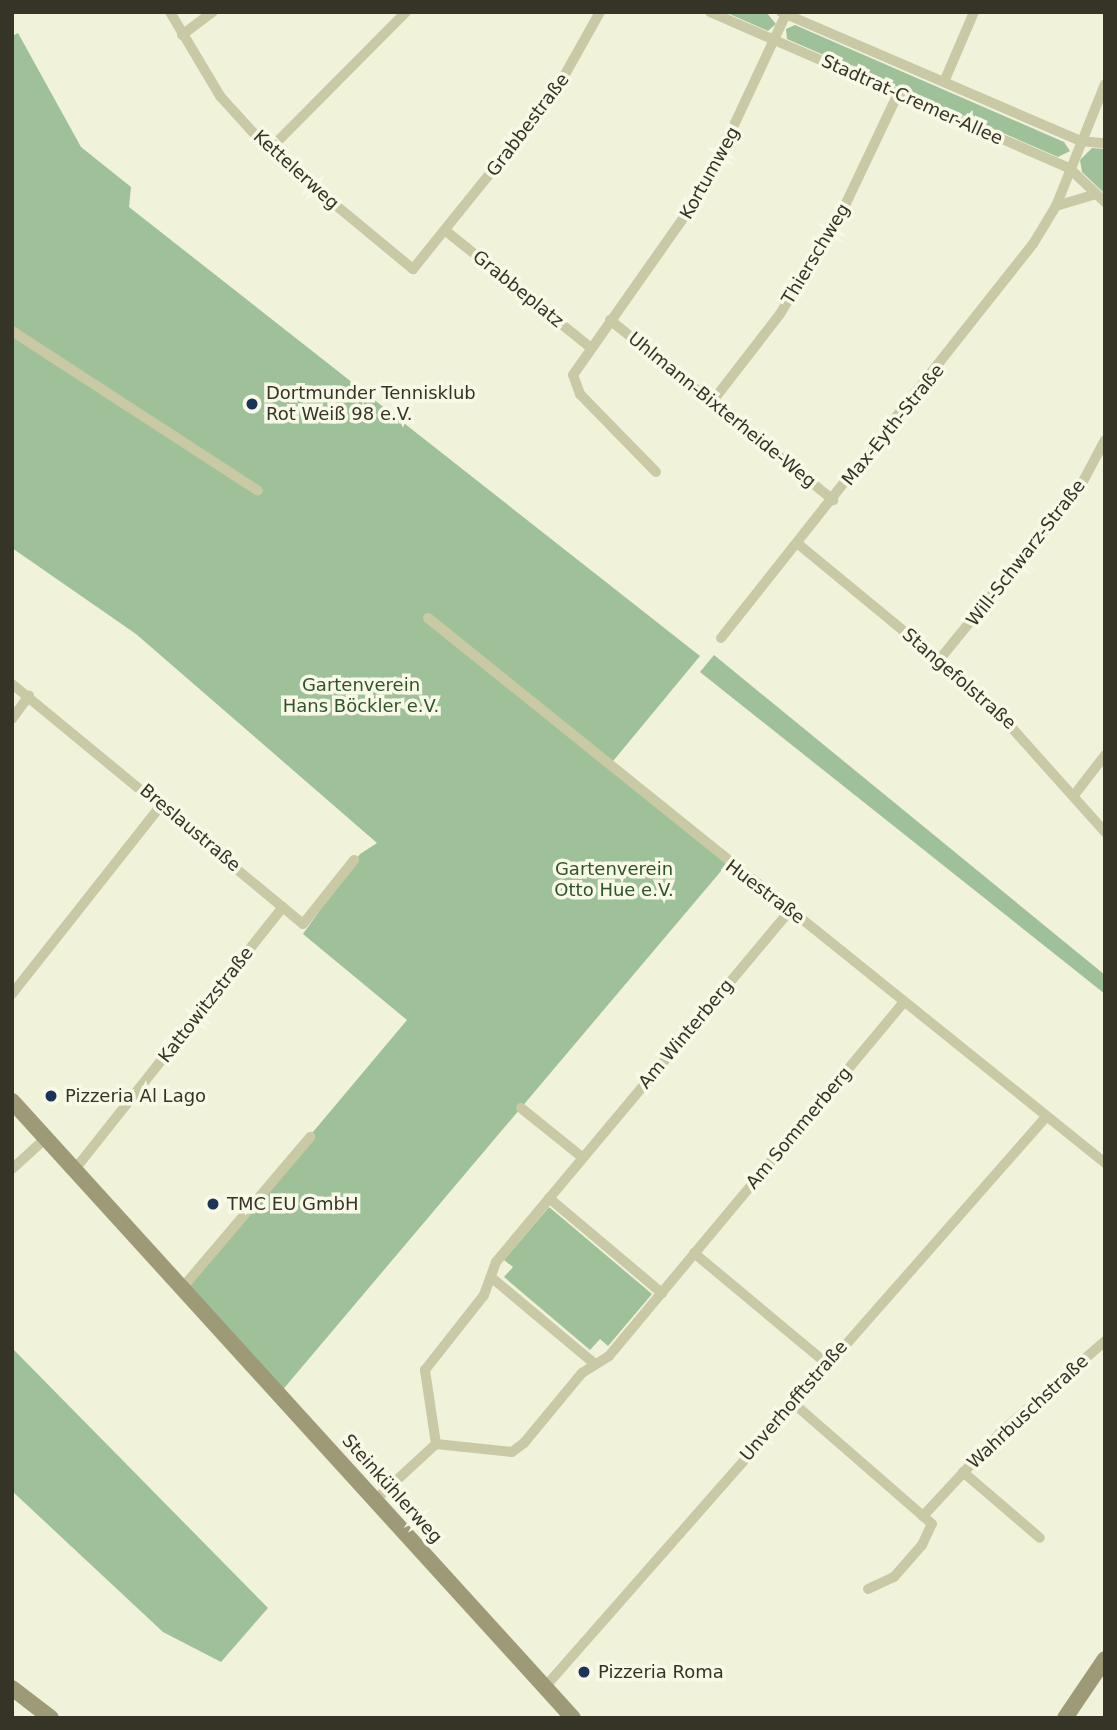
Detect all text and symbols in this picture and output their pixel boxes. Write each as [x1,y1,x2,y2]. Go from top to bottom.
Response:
street label: Stadtrat-Cremer-Allee [818,50,1006,150]
street label: Grabbestraße [482,69,574,181]
street label: Kortumweg [676,123,744,223]
street label: Kettelerweg [249,126,343,214]
street label: Thierschweg [777,200,855,308]
street label: Grabbeplatz [468,246,568,332]
street label: Uhlmann-Bixterheide-Weg [624,328,820,492]
street label: Max-Eyth-Straße [837,360,949,490]
place label: Dortmunder Tennisklub Rot Weiß 98 e.V. [266,383,476,426]
marker: Dortmunder Tennisklub Rot Weiß 98 e.V. [244,396,260,412]
street label: Will-Schwarz-Straße [962,475,1090,631]
street label: Stangefolstraße [898,624,1020,734]
park label: Gartenverein Hans Böckler e.V. [283,675,439,718]
street label: Breslaustraße [135,780,245,876]
street label: Huestraße [721,855,809,929]
park label: Gartenverein Otto Hue e.V. [554,859,674,902]
street label: Kattowitzstraße [154,943,258,1067]
street label: Am Winterberg [634,975,738,1093]
street label: Am Sommerberg [742,1063,856,1193]
place label: Pizzeria Al Lago [65,1085,206,1107]
marker: Pizzeria Al Lago [43,1088,59,1104]
place label: TMC EU GmbH [227,1193,359,1215]
marker: TMC EU GmbH [205,1196,221,1212]
street label: Unverhofftstraße [736,1336,852,1466]
street label: Wahrbuschstraße [963,1350,1093,1474]
street label: Steinkühlerweg [337,1430,447,1548]
place label: Pizzeria Roma [598,1661,724,1683]
marker: Pizzeria Roma [576,1664,592,1680]

